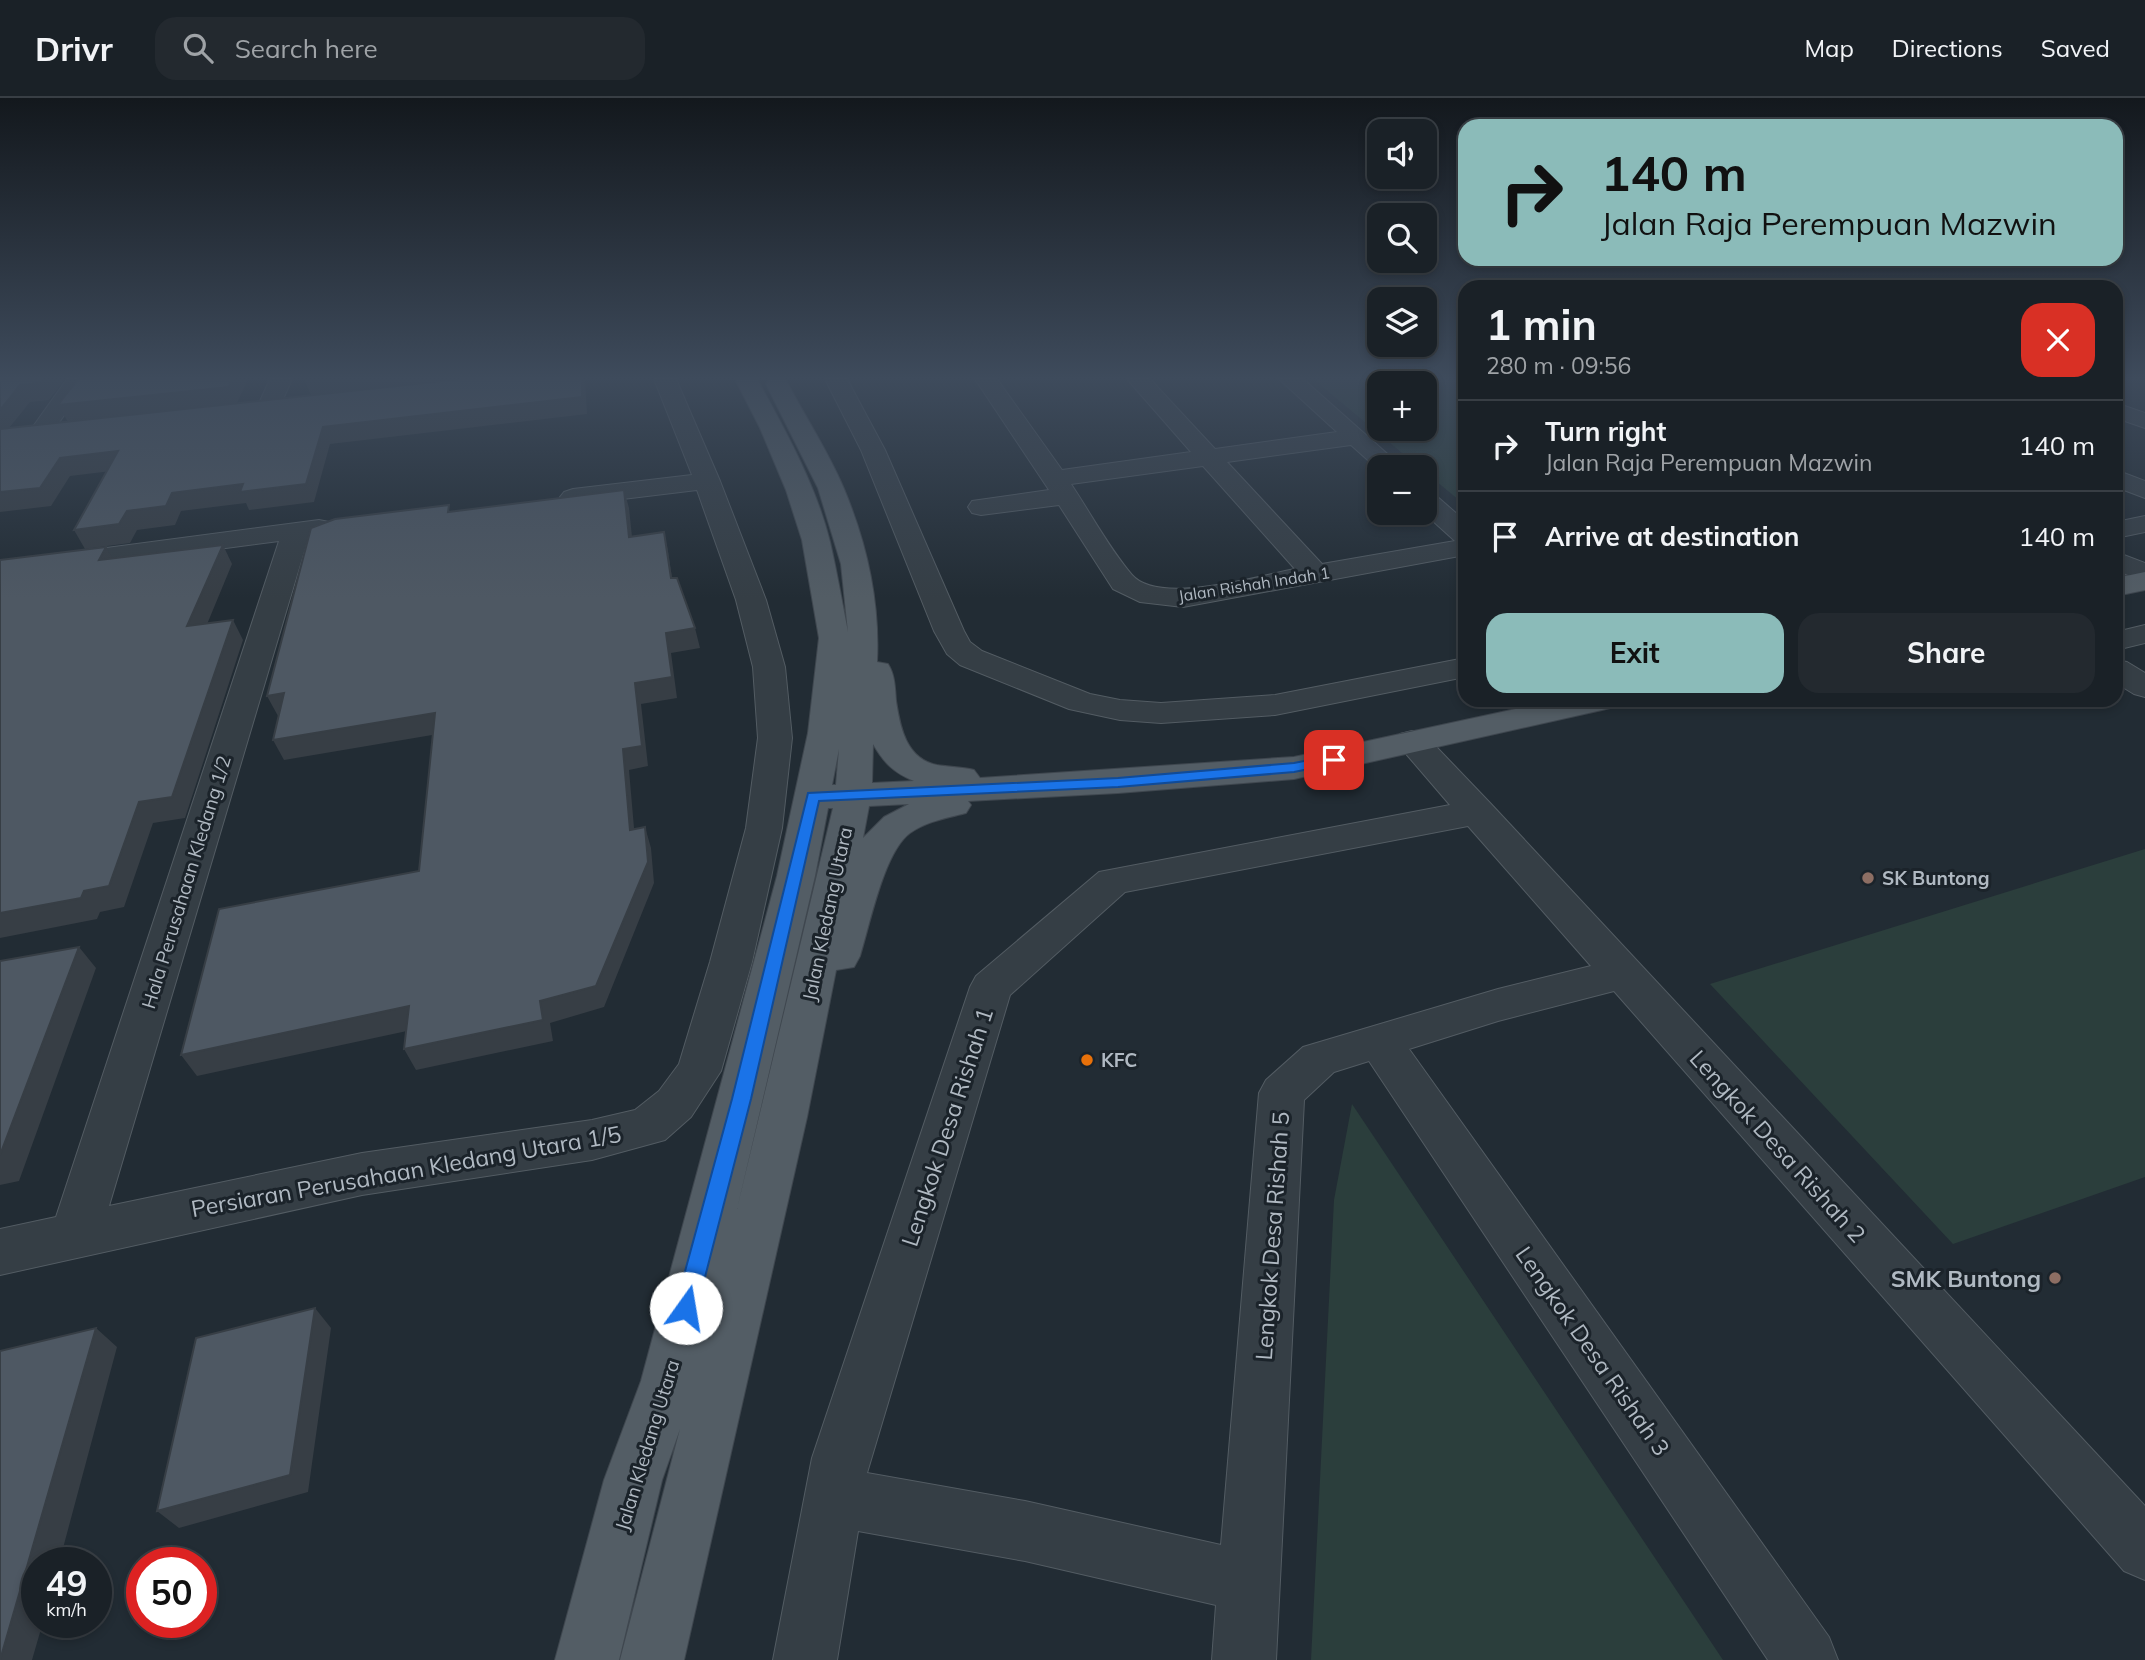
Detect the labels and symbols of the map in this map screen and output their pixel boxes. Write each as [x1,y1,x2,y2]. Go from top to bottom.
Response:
street label: Jalan Rishah Indah 1 [1177,562,1331,606]
pin [1304,730,1364,790]
street label: Hala Perusahaan Kledang 1/2 [136,753,236,1011]
street label: Jalan Kledang Utara [797,825,857,1003]
place label: SK Buntong [1882,866,1990,890]
marker: SK Buntong [1860,870,1876,886]
street label: Lengkok Desa Rishah 1 [895,1004,999,1250]
street label: Lengkok Desa Rishah 2 [1684,1044,1872,1248]
place label: KFC [1101,1048,1137,1072]
marker: KFC [1079,1052,1095,1068]
street label: Lengkok Desa Rishah 5 [1249,1111,1295,1361]
street label: Persiaran Perusahaan Kledang Utara 1/5 [189,1119,623,1223]
street label: Lengkok Desa Rishah 3 [1510,1241,1676,1461]
place label: SMK Buntong [1891,1264,2041,1293]
marker: SMK Buntong [2047,1270,2063,1286]
position arrow [649,1271,723,1345]
street label: Jalan Kledang Utara [610,1357,684,1533]
speed limit sign: 50 [126,1547,217,1638]

